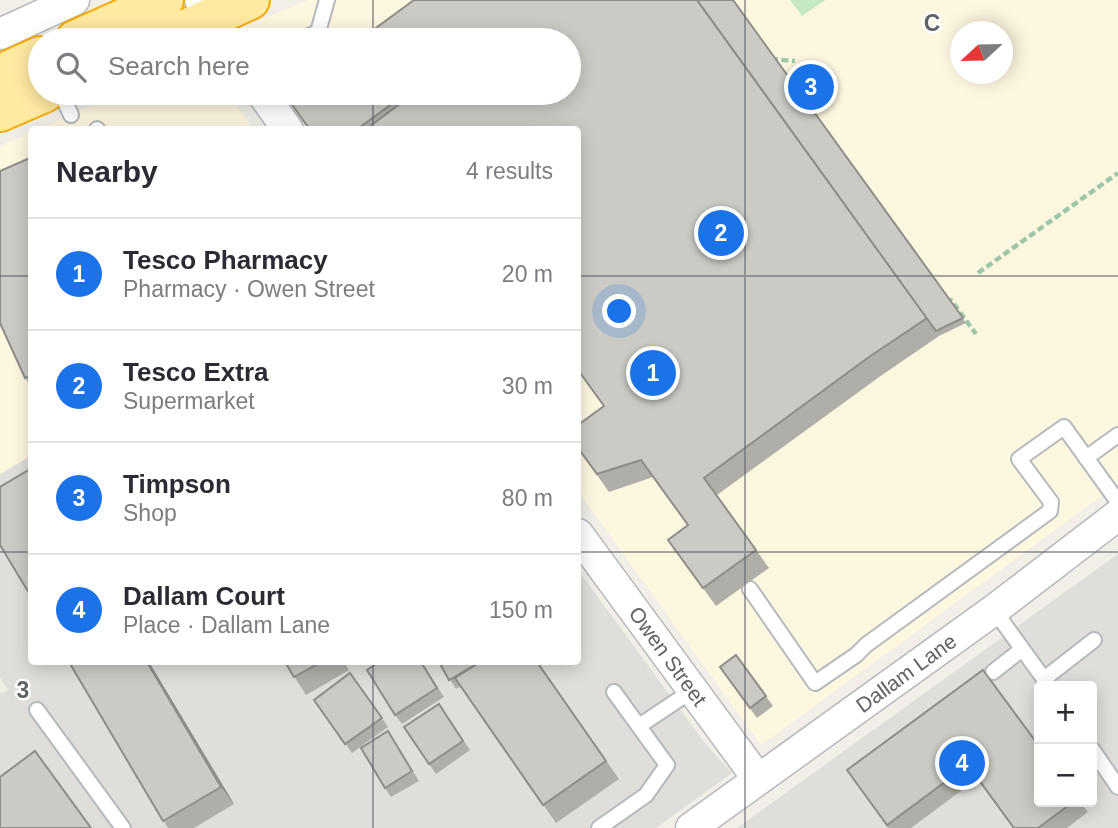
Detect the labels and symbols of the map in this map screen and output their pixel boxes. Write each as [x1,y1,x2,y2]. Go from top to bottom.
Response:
text: C [924,10,940,36]
north arrow [950,21,1013,84]
pin: 3 [788,61,834,113]
pin: 2 [698,207,744,259]
your location [602,294,636,328]
pin: 1 [630,347,676,399]
street label: Owen Street [624,602,712,710]
street label: Dallam Lane [852,629,960,717]
text: 3 [17,677,29,703]
pin: 4 [939,737,985,789]

